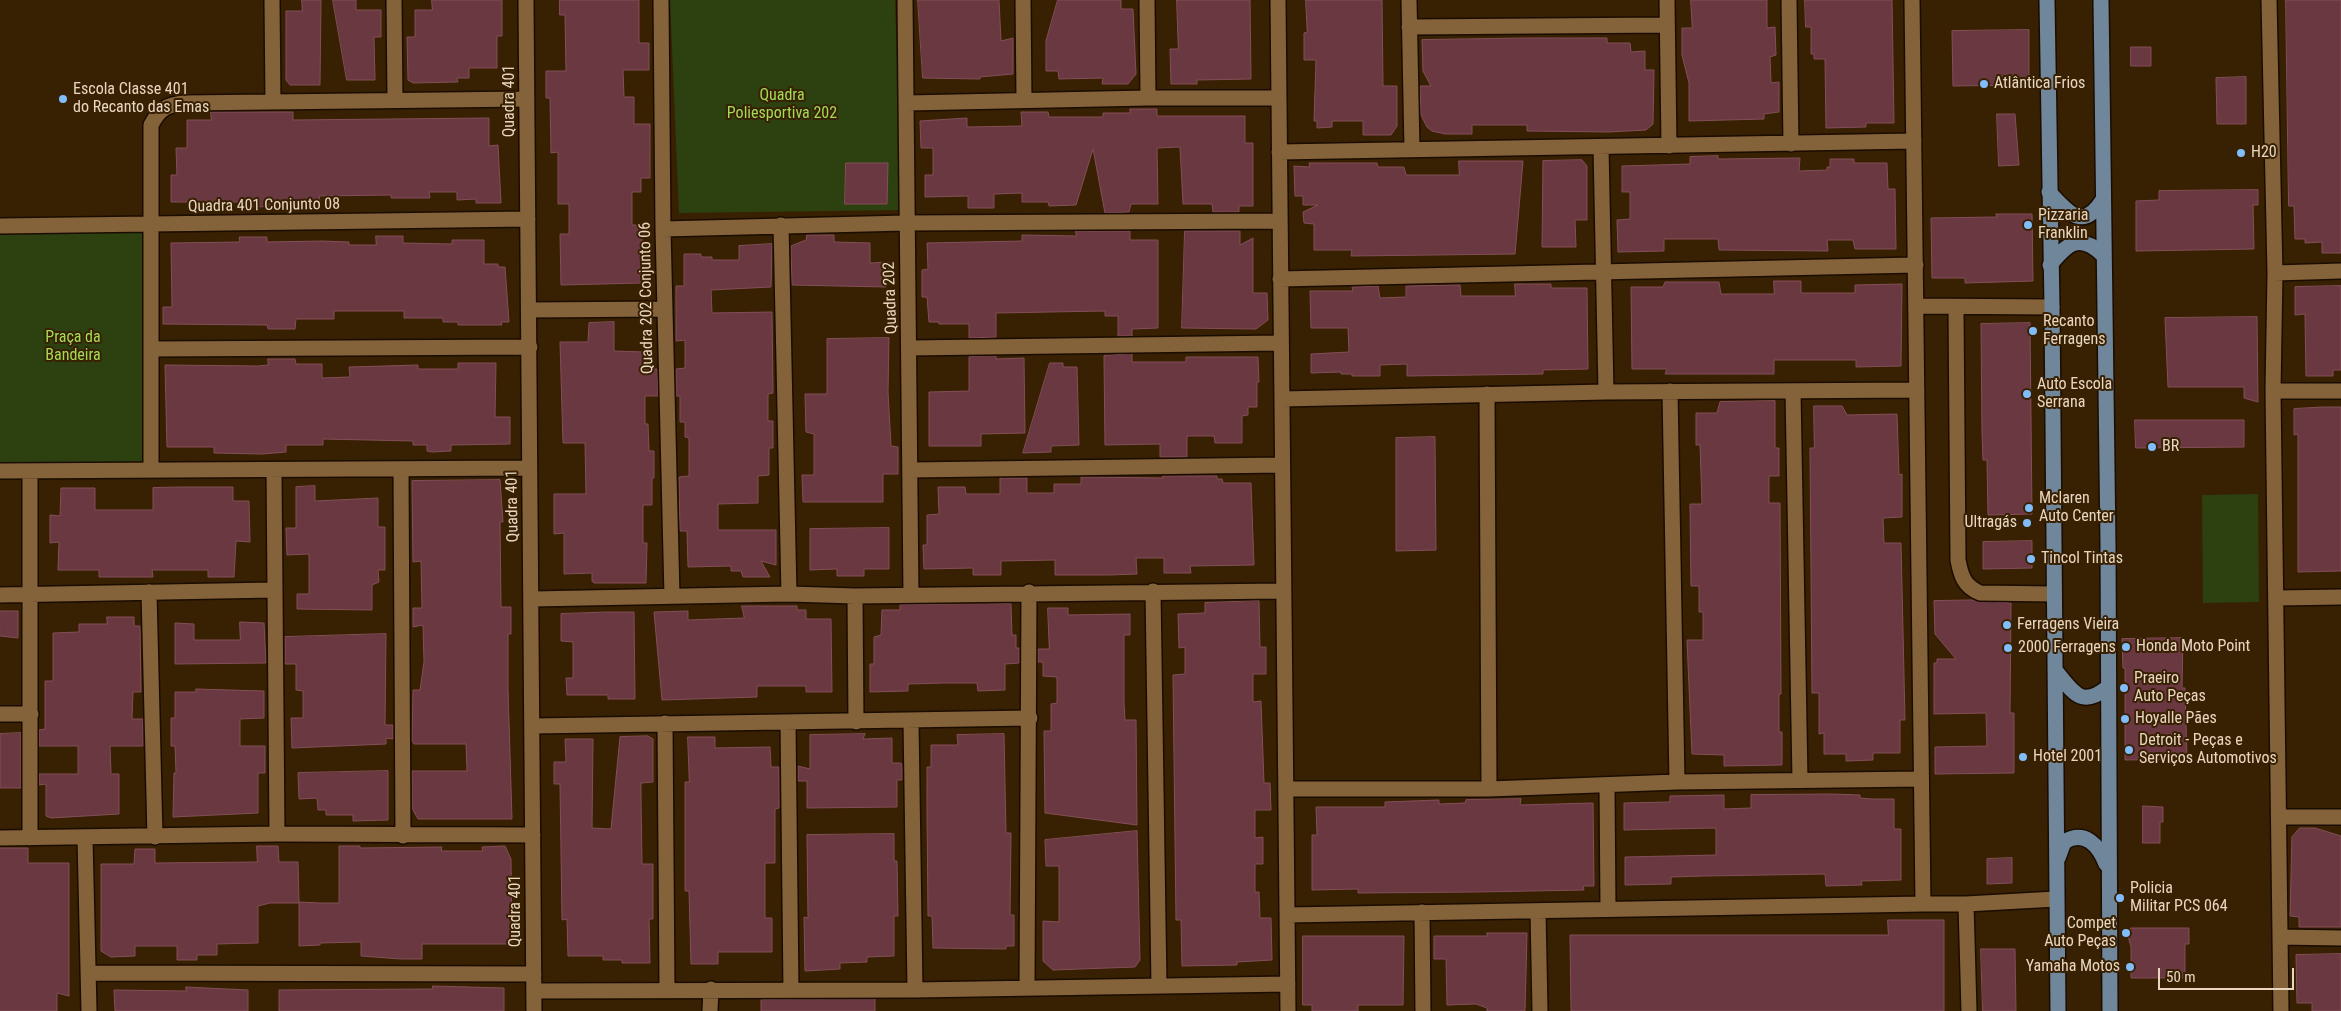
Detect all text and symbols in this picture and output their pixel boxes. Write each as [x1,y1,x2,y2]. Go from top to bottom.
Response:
street label: Quadra 401 [500,65,520,137]
place label: Atlântica Frios [1994,74,2085,94]
marker: Atlântica Frios [1978,78,1990,90]
place label: Escola Classe 401 do Recanto das Emas [73,80,209,118]
park label: Quadra Poliesportiva 202 [727,86,837,124]
marker: Escola Classe 401 do Recanto das Emas [57,93,69,105]
place label: H20 [2251,143,2277,163]
marker: H20 [2235,147,2247,159]
street label: Quadra 401 Conjunto 08 [188,195,340,217]
place label: Pizzaria Franklin [2038,206,2088,244]
marker: Pizzaria Franklin [2022,219,2034,231]
street label: Quadra 202 Conjunto 06 [636,222,658,374]
street label: Quadra 202 [880,261,902,335]
place label: Recanto Ferragens [2043,312,2106,350]
marker: Recanto Ferragens [2027,325,2039,337]
park label: Praça da Bandeira [45,328,101,366]
place label: Auto Escola Serrana [2037,375,2112,413]
marker: Auto Escola Serrana [2021,388,2033,400]
place label: BR [2162,437,2179,457]
marker: BR [2146,441,2158,453]
street label: Quadra 401 [503,470,523,542]
place label: Mclaren Auto Center [2039,489,2114,527]
marker: Mclaren Auto Center [2023,502,2035,514]
place label: Ultragás [1965,513,2017,533]
marker: Ultragás [2021,517,2033,529]
place label: Tincol Tintas [2041,549,2123,569]
marker: Tincol Tintas [2025,553,2037,565]
place label: Ferragens Vieira [2017,615,2119,635]
marker: Ferragens Vieira [2001,619,2013,631]
place label: Honda Moto Point [2136,637,2250,657]
place label: 2000 Ferragens [2018,638,2116,658]
marker: Honda Moto Point [2120,641,2132,653]
marker: 2000 Ferragens [2002,642,2014,654]
place label: Praeiro Auto Peças [2134,669,2206,707]
marker: Praeiro Auto Peças [2118,682,2130,694]
place label: Hoyalle Pães [2135,709,2217,729]
marker: Hoyalle Pães [2119,713,2131,725]
place label: Detroit - Peças e Serviços Automotivos [2139,731,2277,769]
marker: Detroit - Peças e Serviços Automotivos [2123,744,2135,756]
place label: Hotel 2001 [2033,747,2102,767]
marker: Hotel 2001 [2017,751,2029,763]
street label: Quadra 401 [506,875,526,947]
place label: Policia Militar PCS 064 [2130,879,2228,917]
marker: Policia Militar PCS 064 [2114,892,2126,904]
place label: Compet Auto Peças [2044,914,2116,952]
marker: Compet Auto Peças [2120,927,2132,939]
place label: Yamaha Motos [2026,957,2120,977]
scale bar [2161,958,2297,990]
marker: Yamaha Motos [2124,961,2136,973]
text: 50 m [2166,968,2196,986]

